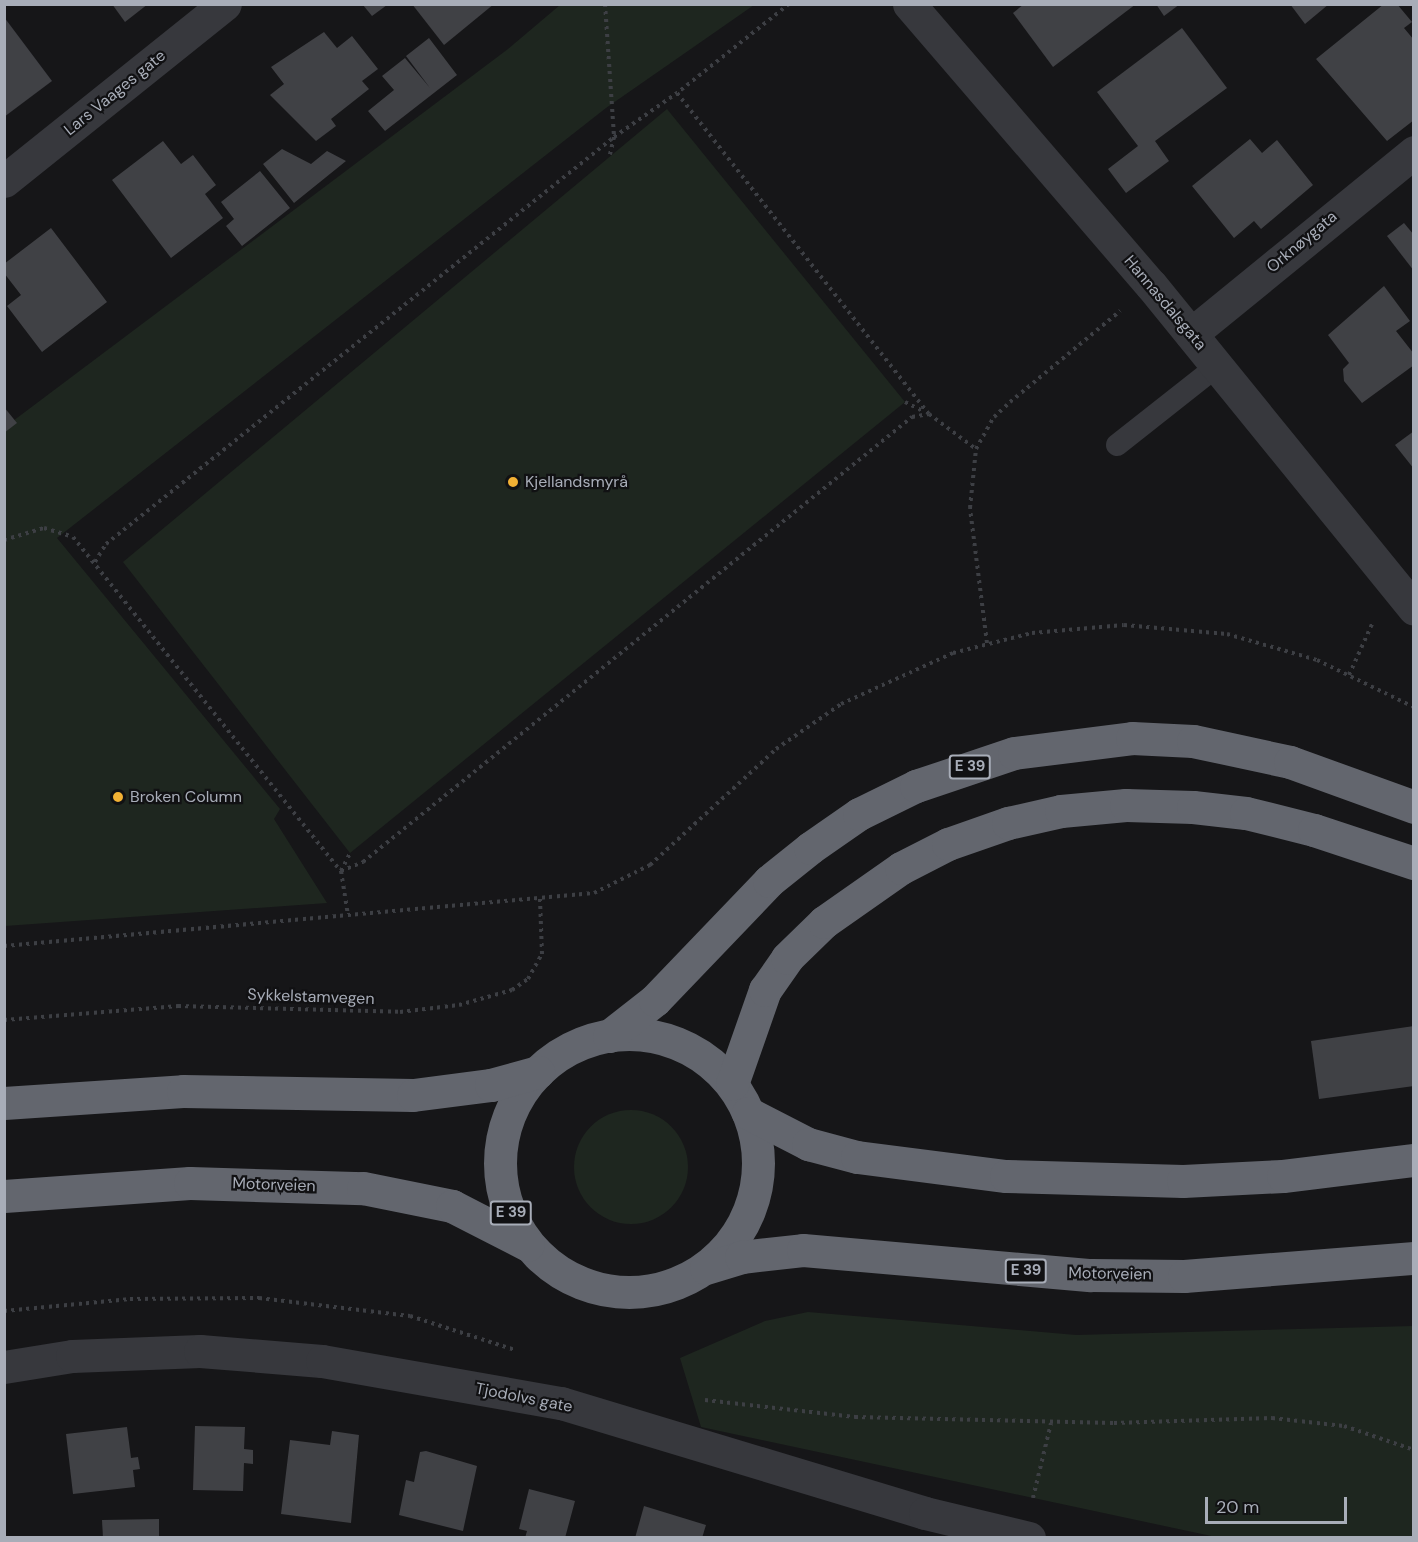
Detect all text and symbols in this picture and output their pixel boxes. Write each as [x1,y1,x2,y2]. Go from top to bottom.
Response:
street label: Lars Vaages gate [60,46,170,140]
street label: Orknøygata [1263,207,1341,277]
street label: Hannasdalsgata [1120,252,1210,354]
place label: Kjellandsmyrå [525,472,628,492]
marker: Kjellandsmyrå [506,475,520,489]
road number: E 39 [948,755,992,779]
place label: Broken Column [130,787,242,807]
marker: Broken Column [111,790,125,804]
street label: Sykkelstamvegen [247,985,375,1009]
street label: Motorveien [232,1174,316,1196]
road number: E 39 [488,1201,534,1225]
road number: E 39 [1004,1259,1048,1283]
street label: Motorveien [1068,1264,1152,1284]
street label: Tjodolvs gate [474,1379,574,1417]
scale bar [1208,1485,1350,1523]
text: 20 m [1216,1495,1259,1519]

